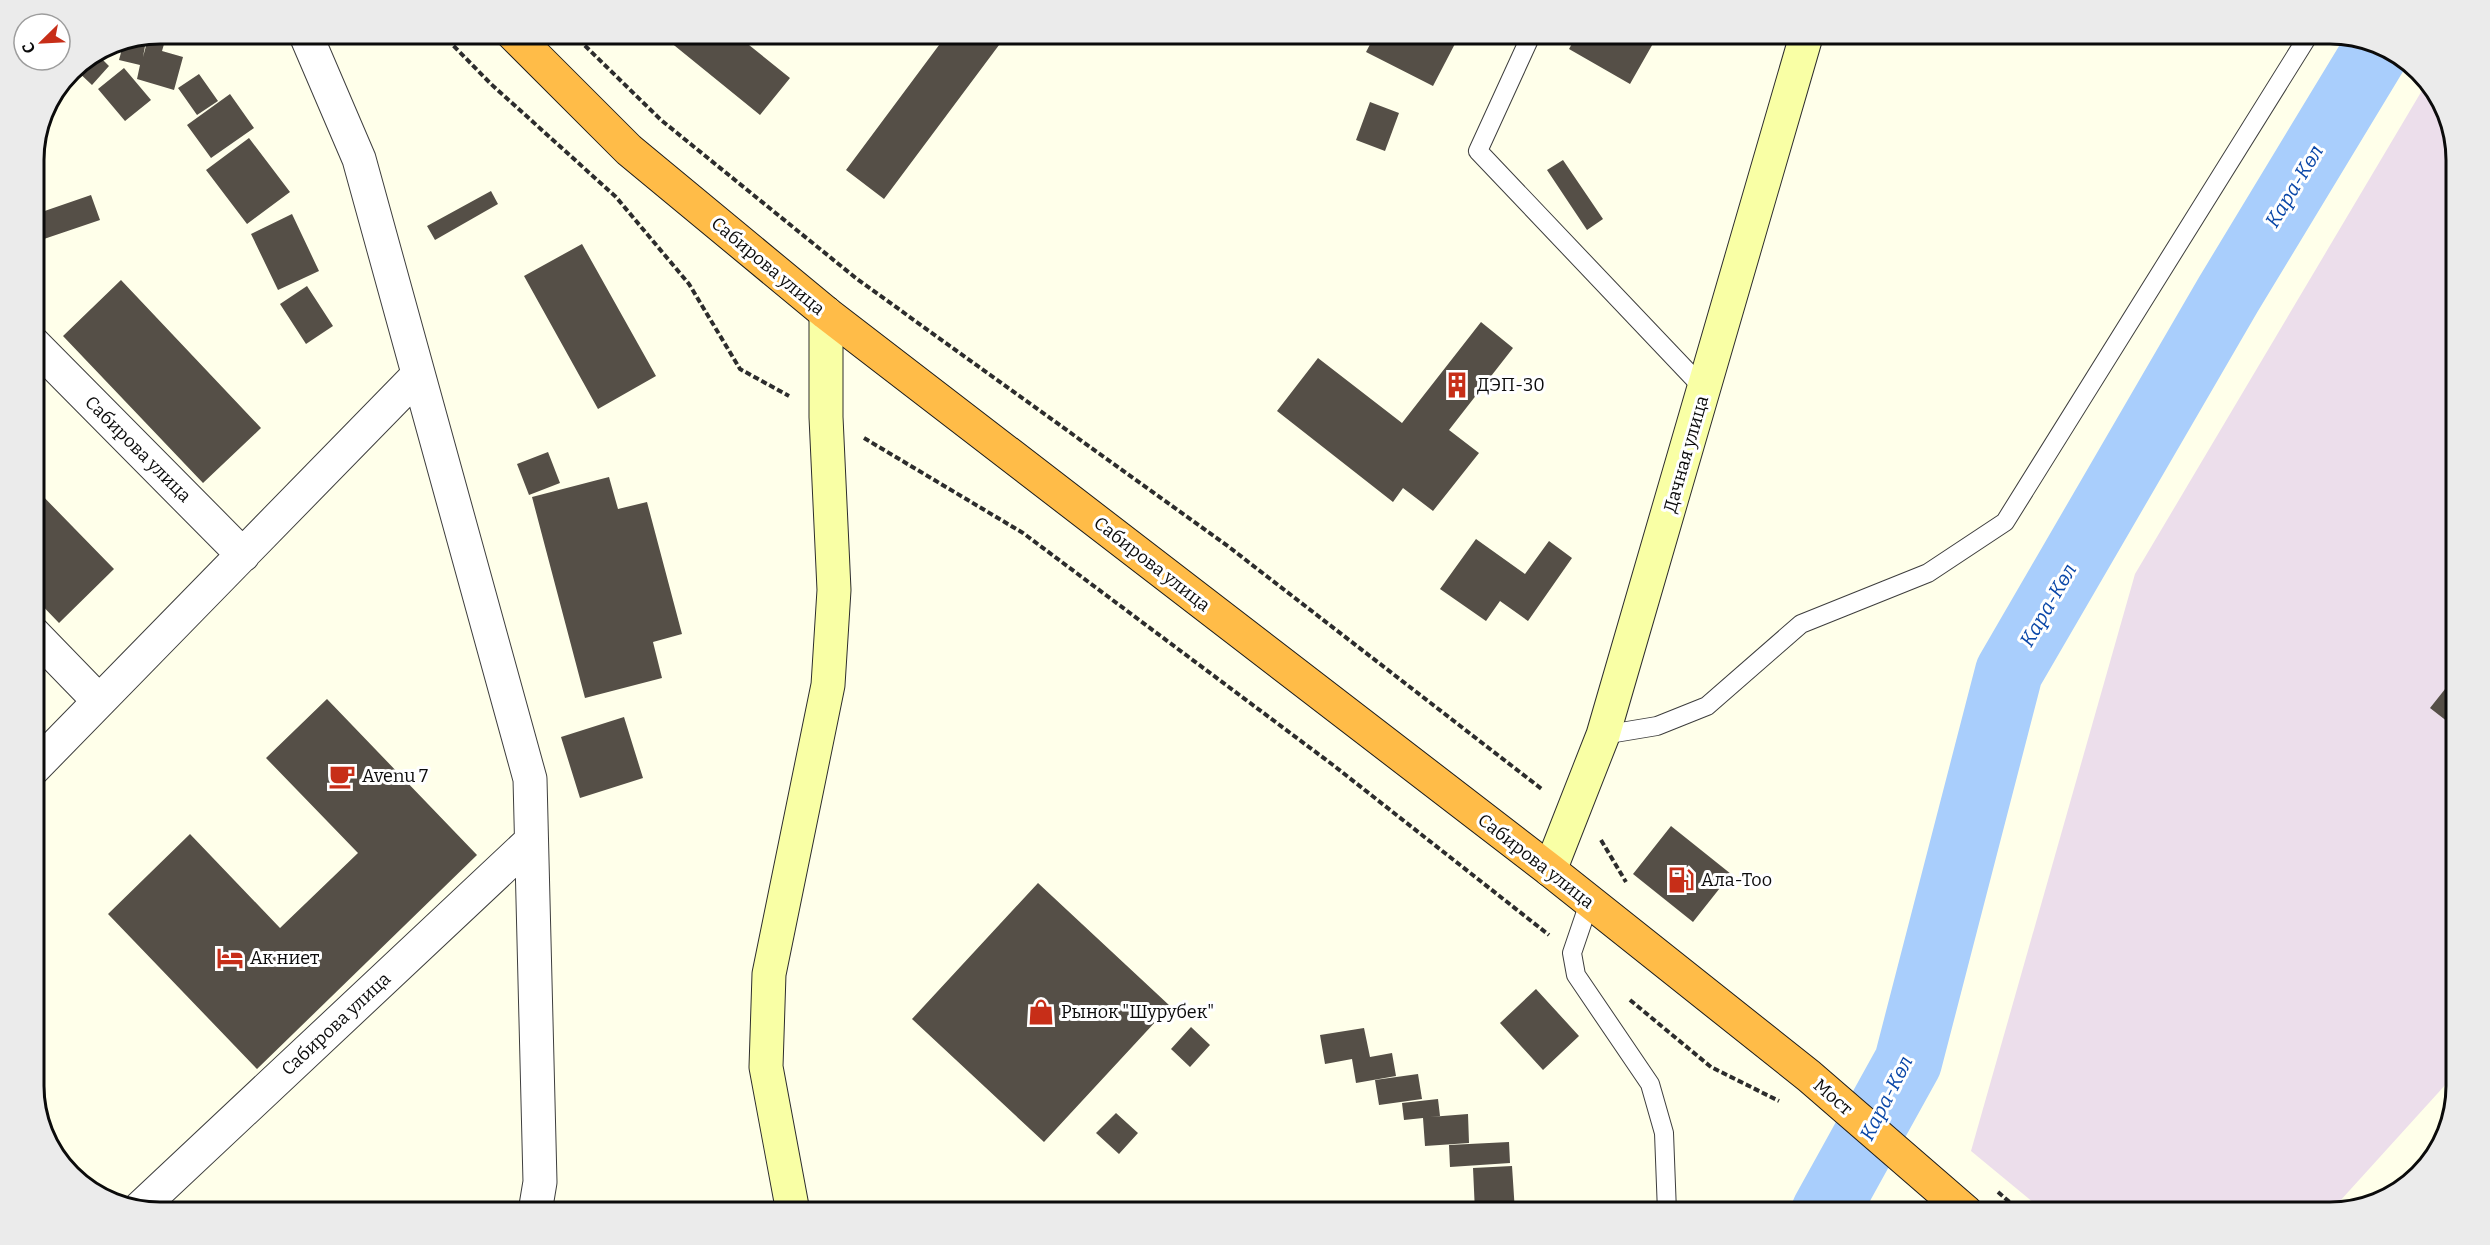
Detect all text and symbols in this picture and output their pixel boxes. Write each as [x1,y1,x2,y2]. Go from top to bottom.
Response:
north arrow [12,12,72,72]
text: С [18,39,39,56]
water label: Кара-Көл [2260,140,2328,232]
street label: Сабирова улица [707,212,829,320]
building icon: ДЭП-30 [1442,370,1472,400]
place label: ДЭП-30 [1477,374,1545,396]
street label: Сабирова улица [80,391,196,507]
street label: Дачная улица [1659,393,1713,515]
street label: Сабирова улица [1090,512,1215,616]
water label: Кара-Көл [2015,559,2081,651]
cafe icon: Avenu 7 [327,761,357,791]
place label: Avenu 7 [362,765,428,787]
street label: Сабирова улица [1474,809,1599,913]
fuel station icon: Ала-Тоо [1666,865,1696,895]
place label: Ала-Тоо [1701,869,1772,891]
hotel icon: Ак ниет [215,943,245,973]
place label: Ак ниет [250,947,319,969]
street label: Сабирова улица [277,968,395,1080]
shop icon: Рынок "Шурубек" [1026,997,1056,1027]
place label: Рынок "Шурубек" [1061,1001,1214,1023]
water label: Кара-Көл [1854,1052,1918,1144]
street label: Мост [1809,1074,1857,1120]

